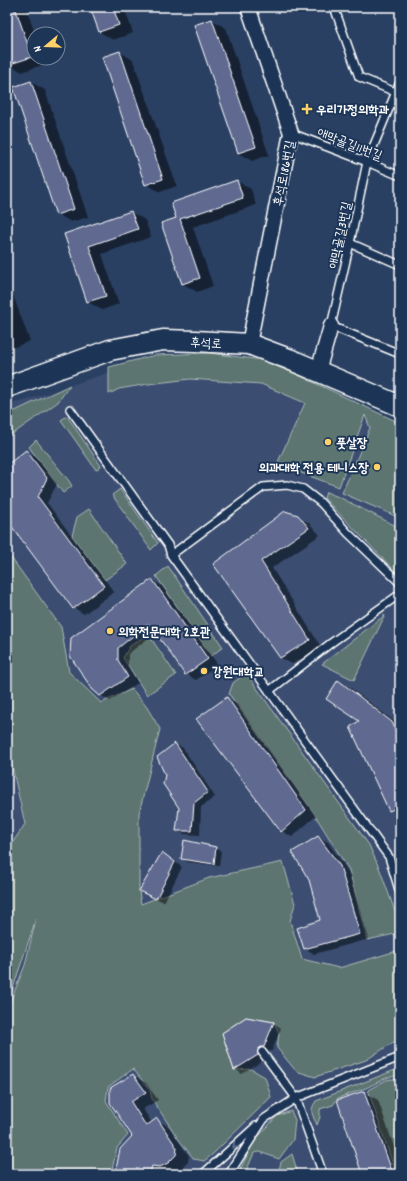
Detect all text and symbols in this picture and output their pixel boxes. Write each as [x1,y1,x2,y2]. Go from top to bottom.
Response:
north arrow [26,26,66,66]
text: N [30,43,47,54]
place label: 우리가정의학과 [316,102,390,121]
marker: 우리가정의학과 [301,103,313,115]
street label: 애막골길11번길 [314,124,384,166]
street label: 후석로186번길 [270,139,301,208]
street label: 애막골길3번길 [325,200,358,271]
street label: 후석로 [190,334,222,355]
place label: 풋살장 [336,435,368,454]
marker: 풋살장 [323,437,333,447]
place label: 의과대학 전용 테니스장 [258,460,370,479]
marker: 의과대학 전용 테니스장 [372,462,382,472]
place label: 의학전문대학 2호관 [118,624,211,643]
marker: 의학전문대학 2호관 [105,626,115,636]
place label: 강원대학교 [212,664,264,683]
marker: 강원대학교 [199,666,209,676]
one-way arrow [232,1141,240,1148]

